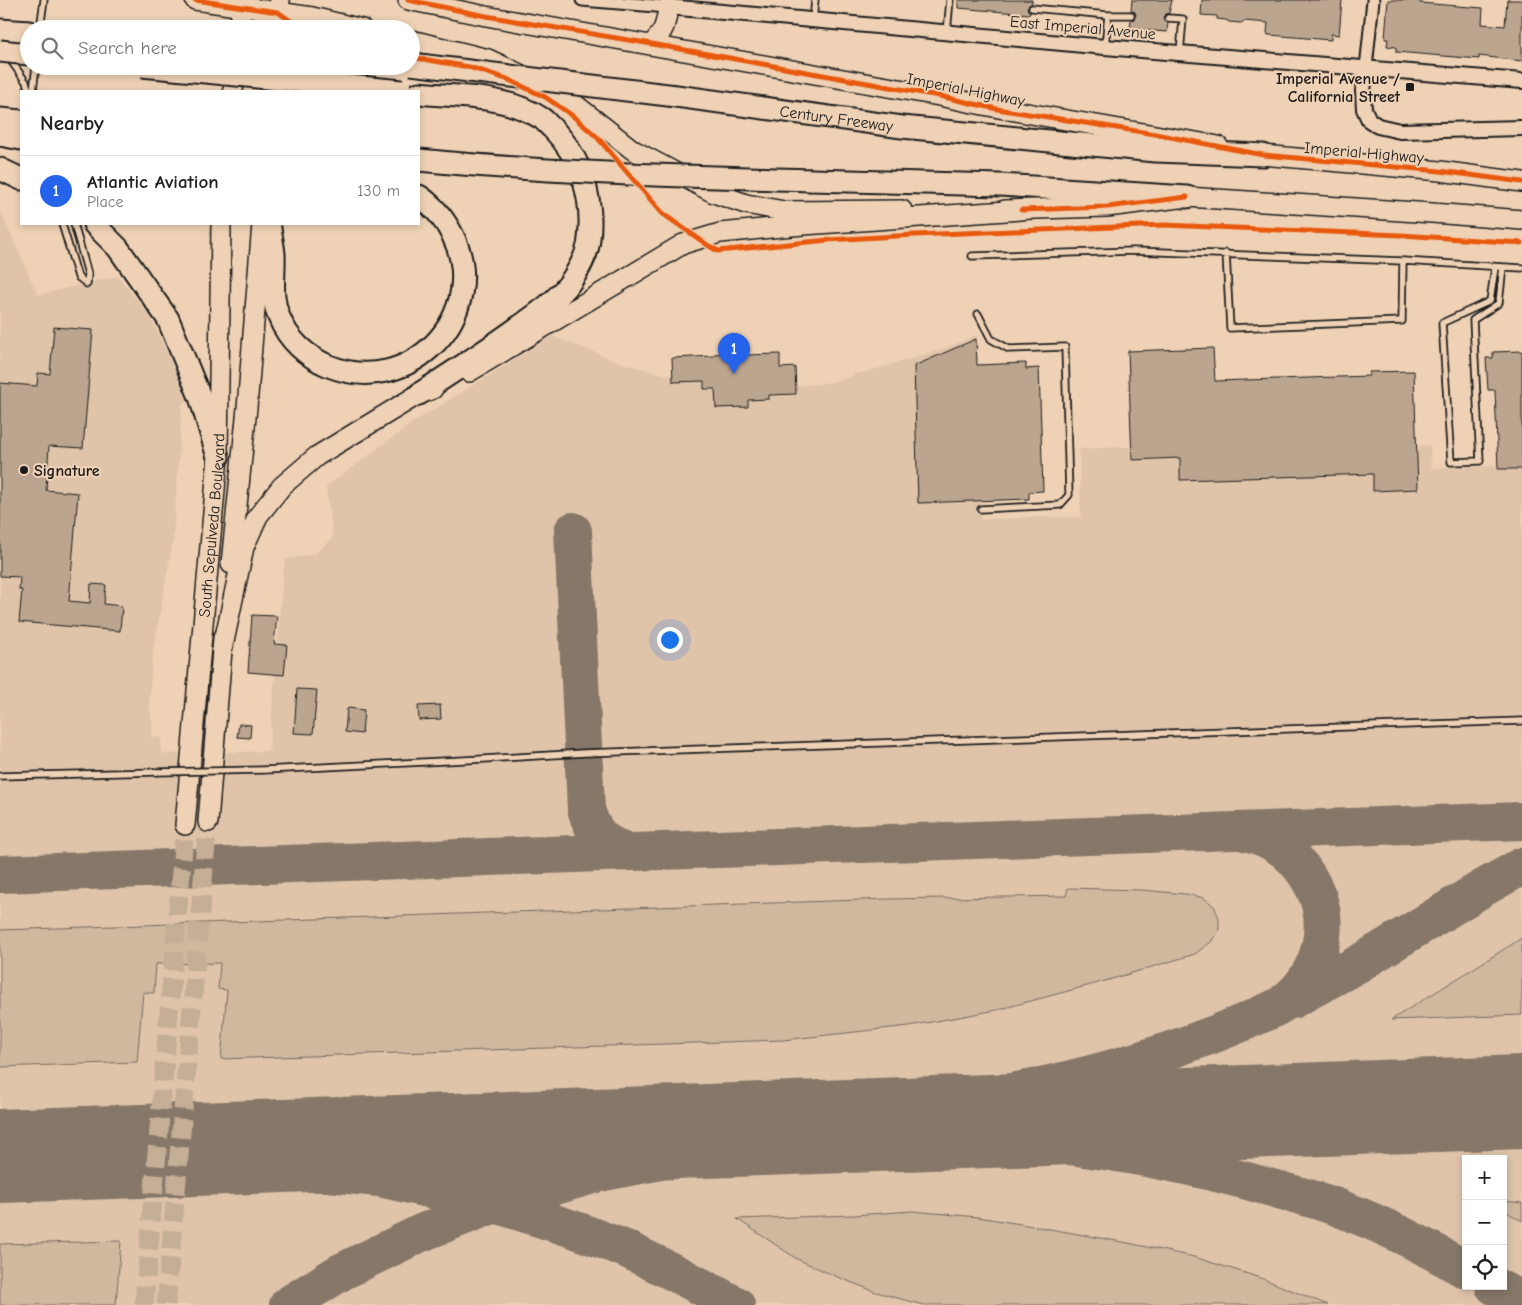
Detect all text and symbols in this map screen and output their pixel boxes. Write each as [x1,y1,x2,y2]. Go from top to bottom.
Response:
street label: East Imperial Avenue [1009,13,1157,43]
search box [20,20,420,75]
icon: search [38,34,66,62]
text: Search here [78,37,177,59]
street label: Imperial Highway [905,70,1027,110]
place label: Imperial Avenue / California Street [1276,70,1401,106]
marker: Imperial Avenue / California Street [1404,81,1416,93]
street label: Century Freeway [778,102,895,136]
text: Nearby [40,111,104,135]
street label: Imperial Highway [1303,139,1425,167]
text: Atlantic Aviation [87,171,219,193]
text: 1 [53,182,59,200]
text: 130 m [357,182,400,200]
text: Place [87,193,123,211]
pin: 1 [718,333,750,374]
street label: South Sepulveda Boulevard [196,433,228,618]
place label: Signature [34,462,100,480]
marker: Signature [18,464,30,476]
your location [657,627,683,653]
map controls [1462,1155,1507,1290]
button: + [1462,1155,1507,1200]
button: − [1462,1200,1507,1245]
button: locate [1462,1245,1507,1290]

